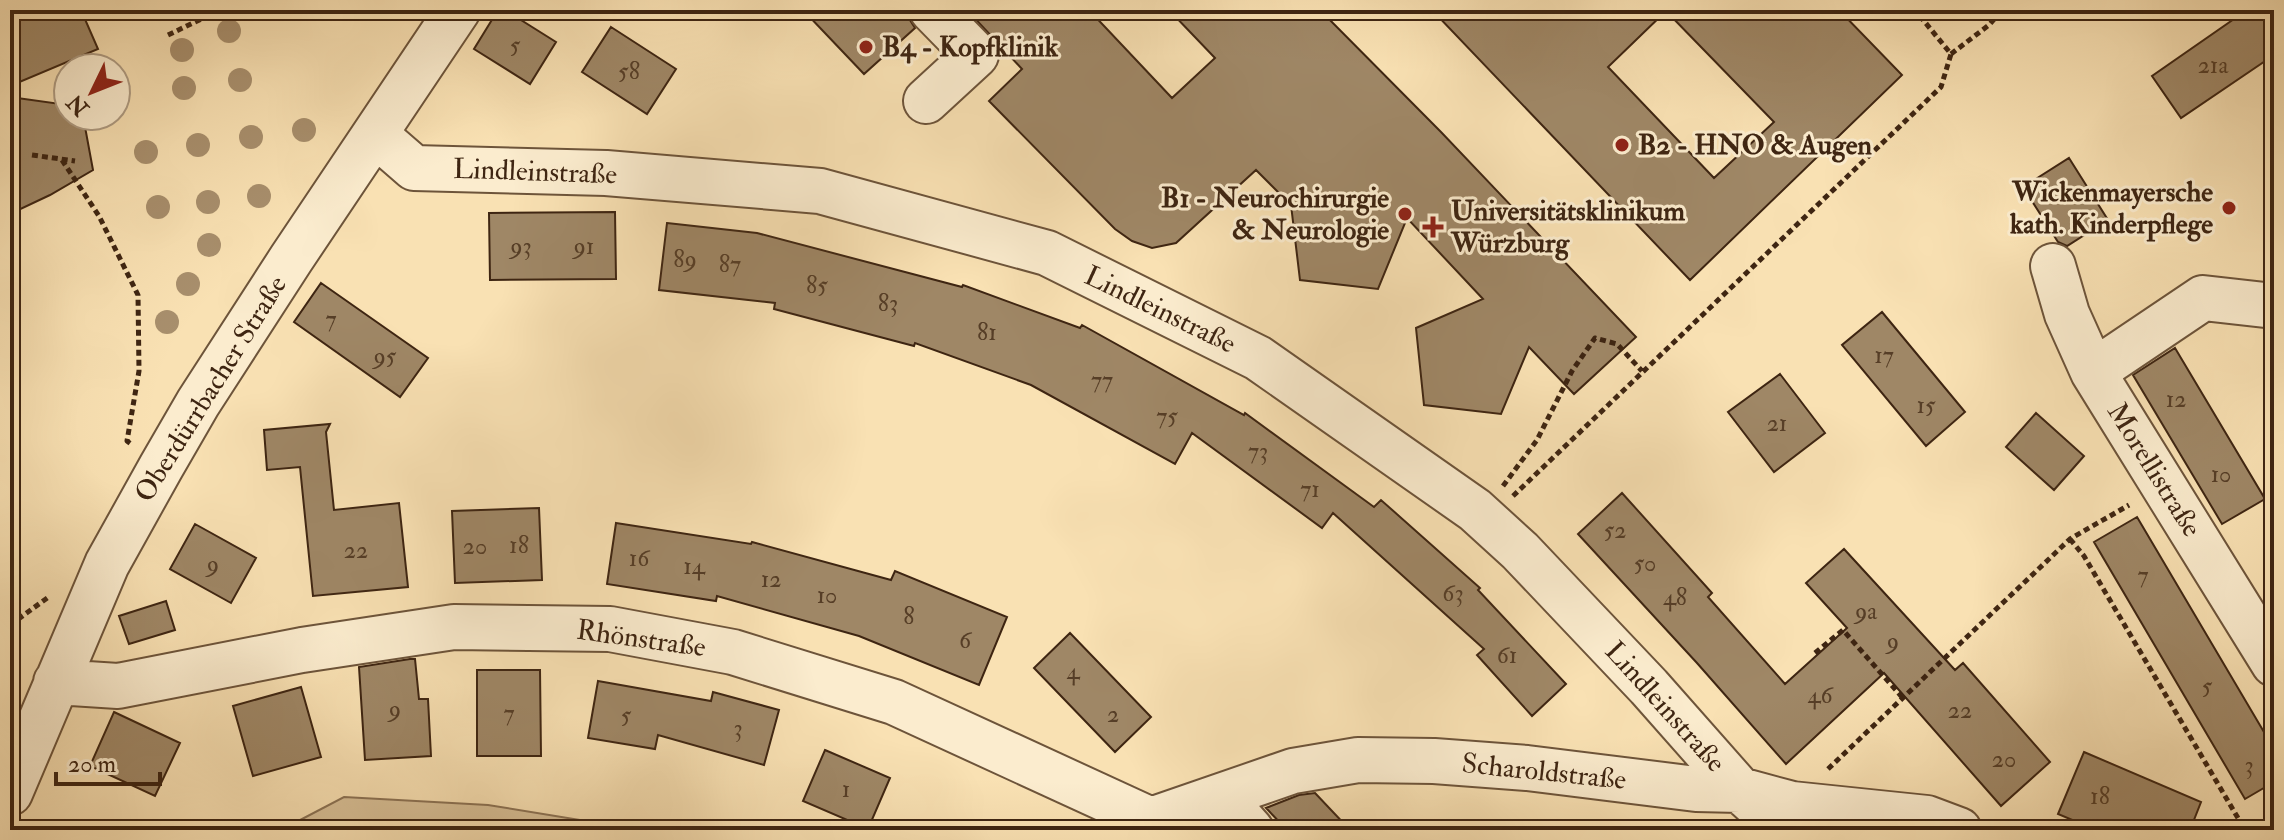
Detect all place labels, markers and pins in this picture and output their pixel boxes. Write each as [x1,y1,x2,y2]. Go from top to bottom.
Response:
place label: B4 - Kopfklinik [882,30,1059,65]
marker: B4 - Kopfklinik [857,38,875,56]
place label: B2 - HNO & Augen [1638,128,1872,163]
marker: B2 - HNO & Augen [1613,136,1631,154]
place label: Wickenmayersche kath. Kinderpflege [2009,175,2213,242]
place label: B1 - Neurochirurgie & Neurologie [1161,181,1389,248]
place label: Universitätsklinikum Würzburg [1450,194,1685,261]
marker: Wickenmayersche kath. Kinderpflege [2220,199,2238,217]
marker: B1 - Neurochirurgie & Neurologie [1396,205,1414,223]
marker: Universitätsklinikum Würzburg [1422,216,1444,238]

